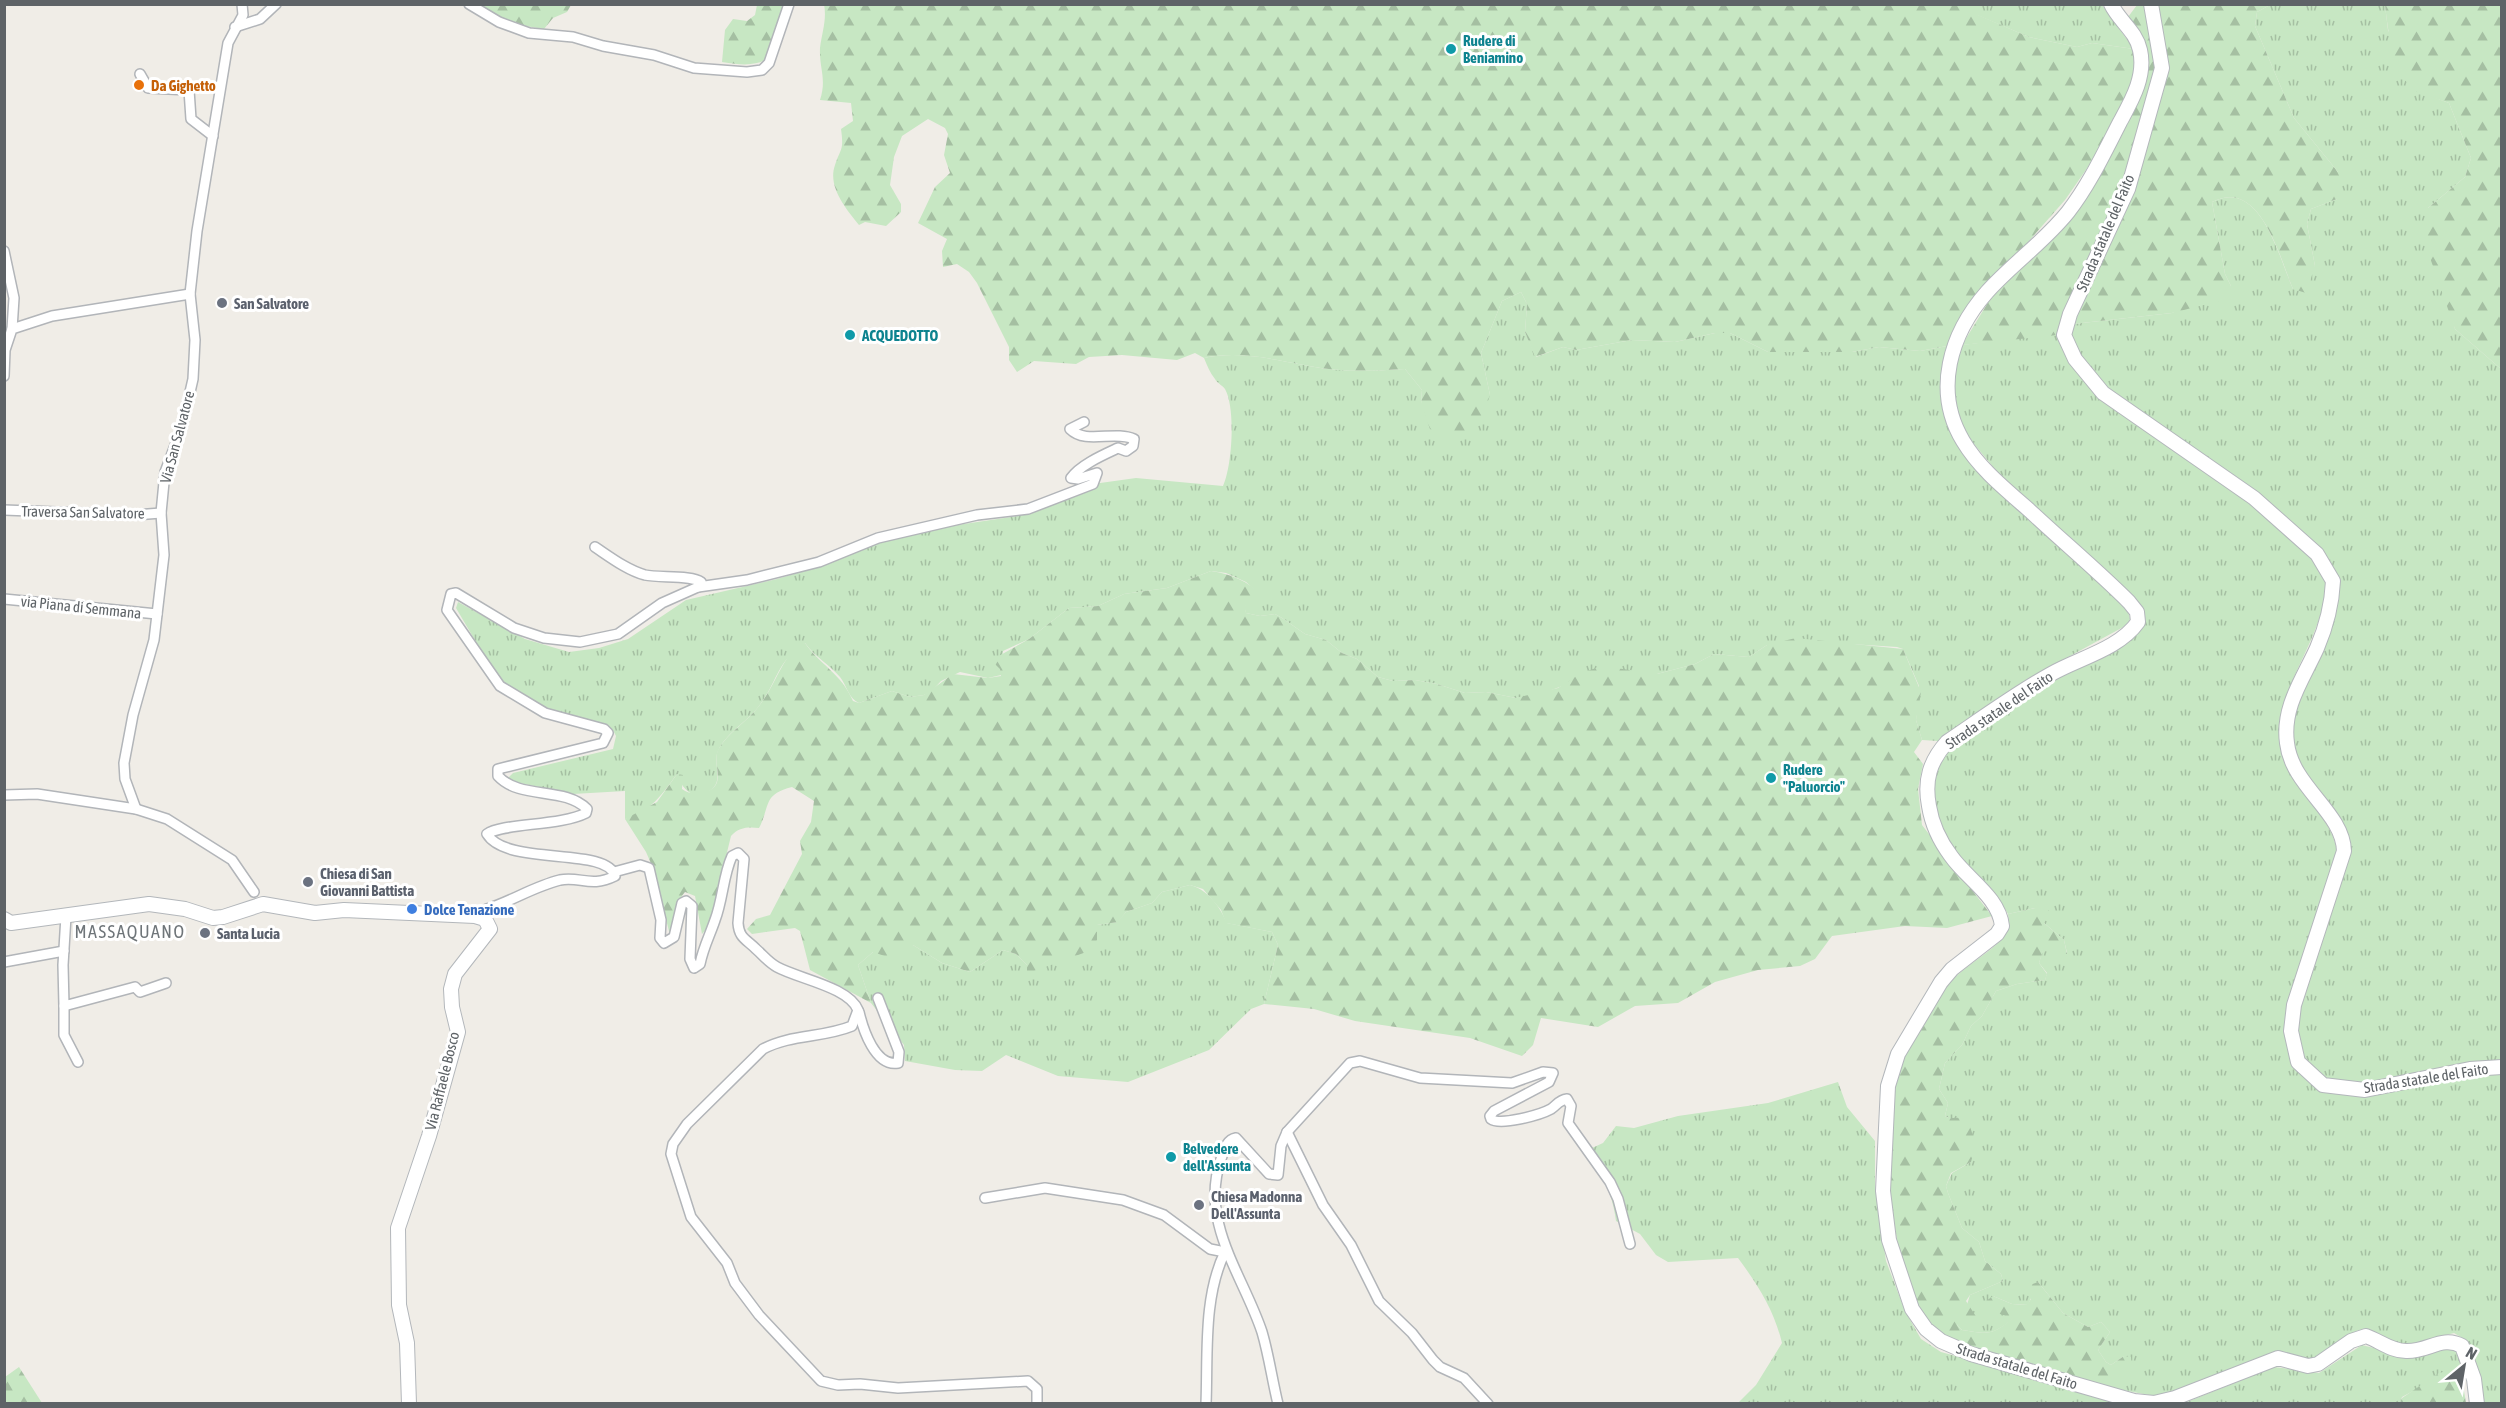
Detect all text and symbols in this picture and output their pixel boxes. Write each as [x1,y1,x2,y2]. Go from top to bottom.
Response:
place label: Rudere di Beniamino [1463,32,1523,66]
marker: Rudere di Beniamino [1444,42,1458,56]
place label: Da Gighetto [151,77,216,94]
marker: Da Gighetto [132,78,146,92]
street label: Strada statale del Faito [2073,172,2137,294]
place label: San Salvatore [234,295,309,312]
marker: San Salvatore [215,296,229,310]
place label: ACQUEDOTTO [861,327,939,344]
marker: ACQUEDOTTO [843,328,857,342]
street label: Via San Salvatore [156,389,198,485]
street label: Traversa San Salvatore [21,502,145,522]
street label: via Piana di Semmana [20,592,142,622]
street label: Strada statale del Faito [1942,668,2056,752]
place label: Rudere "Paluorcio" [1783,761,1845,795]
marker: Rudere "Paluorcio" [1764,771,1778,785]
place label: Chiesa di San Giovanni Battista [320,865,414,899]
marker: Chiesa di San Giovanni Battista [301,875,315,889]
place label: Dolce Tenazione [424,901,515,918]
marker: Dolce Tenazione [405,902,419,916]
district label: MASSAQUANO [75,921,185,942]
place label: Santa Lucia [217,925,280,942]
marker: Santa Lucia [198,926,212,940]
street label: Via Raffaele Bosco [422,1030,462,1132]
street label: Strada statale del Faito [2363,1060,2489,1096]
place label: Belvedere dell'Assunta [1183,1140,1251,1174]
marker: Belvedere dell'Assunta [1164,1150,1178,1164]
place label: Chiesa Madonna Dell'Assunta [1211,1188,1302,1222]
marker: Chiesa Madonna Dell'Assunta [1192,1198,1206,1212]
north arrow [2434,1336,2494,1396]
street label: Strada statale del Faito [1954,1339,2080,1393]
text: N [2463,1343,2480,1363]

